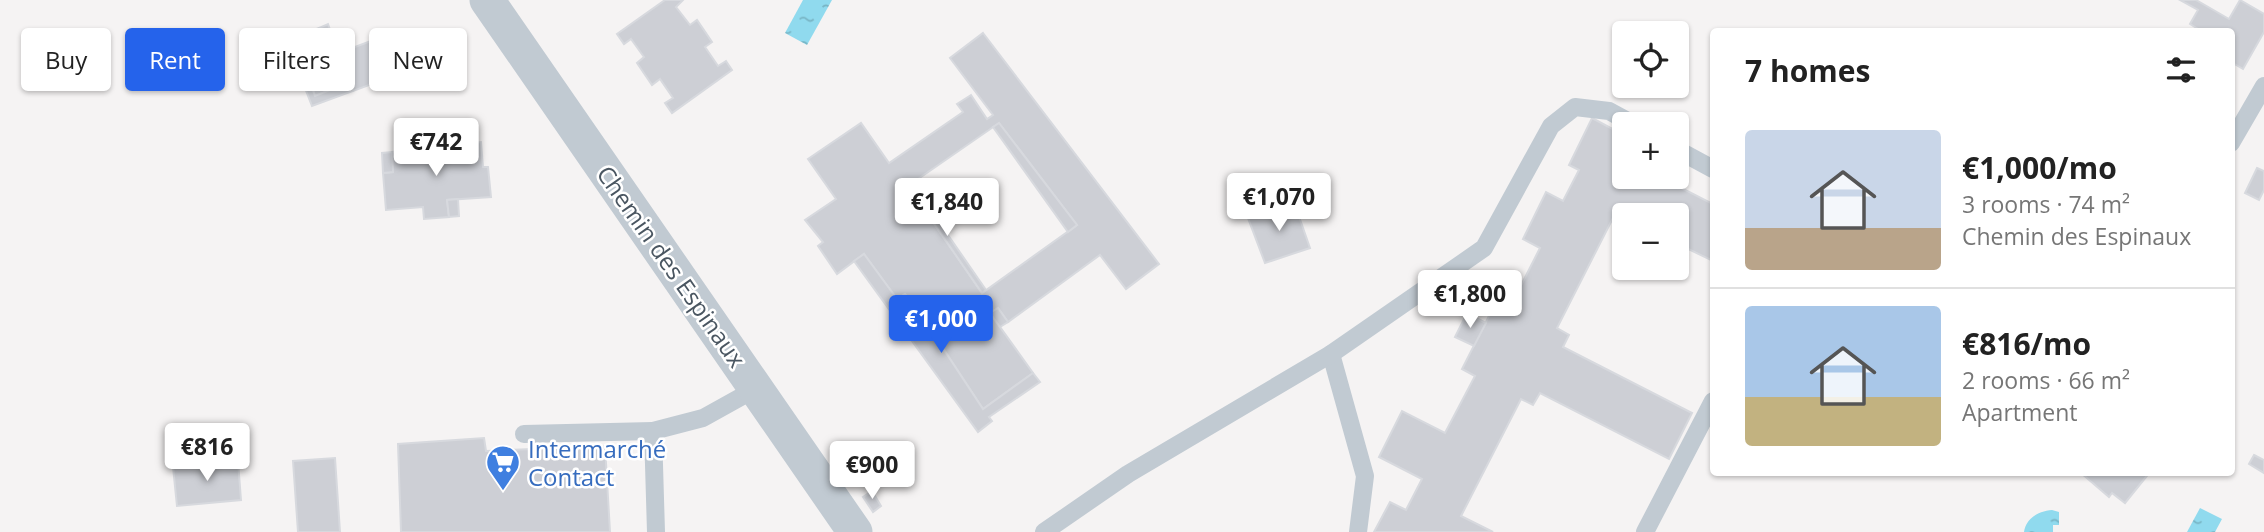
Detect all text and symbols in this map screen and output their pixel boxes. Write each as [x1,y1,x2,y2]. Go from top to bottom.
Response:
map controls [1612,21,1689,280]
button: locate [1612,21,1689,98]
chip: Buy [21,28,111,91]
chip: Rent [125,28,225,91]
chip: Filters [239,28,355,91]
chip: New [369,28,467,91]
text: 7 homes [1745,50,1870,91]
icon: filters [2162,51,2200,89]
button: + [1612,112,1689,189]
pin: €742 [395,118,477,178]
text: €742 [410,125,462,157]
text: €1,000/mo [1962,147,2117,188]
icon: home [1801,158,1885,242]
street label: Chemin des Espinaux [590,159,754,374]
pin: €1,070 [1222,174,1336,233]
pin: €1,840 [890,178,1004,238]
text: €1,070 [1243,180,1315,212]
text: €1,840 [911,185,983,217]
text: 3 rooms · 74 m² [1962,188,2130,220]
button: − [1612,203,1689,280]
text: Chemin des Espinaux [1962,220,2191,252]
pin: €1,800 [1413,270,1527,330]
text: €1,800 [1434,277,1506,309]
pin: €1,000 [884,296,998,355]
text: €1,000 [905,302,977,334]
text: €816/mo [1962,323,2091,364]
icon: home [1801,334,1885,418]
text: 2 rooms · 66 m² [1962,364,2130,396]
text: Apartment [1962,396,2078,428]
pin: €816 [166,424,248,483]
text: €816 [181,430,233,462]
place label: Intermarché Contact [528,432,666,493]
pin: €900 [831,442,913,501]
supermarket icon: Intermarché Contact [484,443,522,492]
text: €900 [846,448,898,480]

